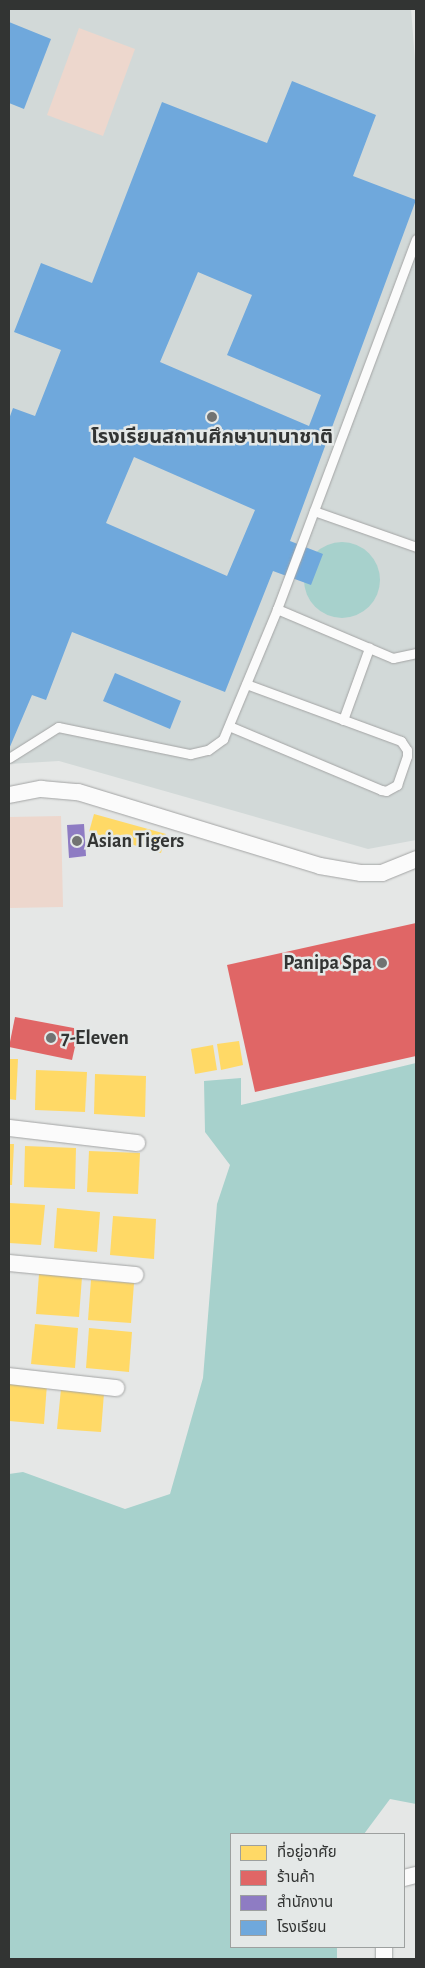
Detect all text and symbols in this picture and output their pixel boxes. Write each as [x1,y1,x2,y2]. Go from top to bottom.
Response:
marker: โรงเรียนสถานศึกษานานาชาติ [206,411,218,423]
place label: โรงเรียนสถานศึกษานานาชาติ [91,425,333,449]
place label: Asian Tigers [87,829,184,853]
marker: Asian Tigers [71,835,83,847]
place label: Panipa Spa [283,951,372,975]
marker: Panipa Spa [376,957,388,969]
place label: 7-Eleven [61,1026,129,1050]
marker: 7-Eleven [45,1032,57,1044]
legend [230,1833,405,1948]
text: ที่อยู่อาศัย [277,1845,337,1860]
text: ร้านค้า [277,1870,315,1885]
text: สำนักงาน [277,1895,333,1910]
text: โรงเรียน [277,1920,327,1935]

